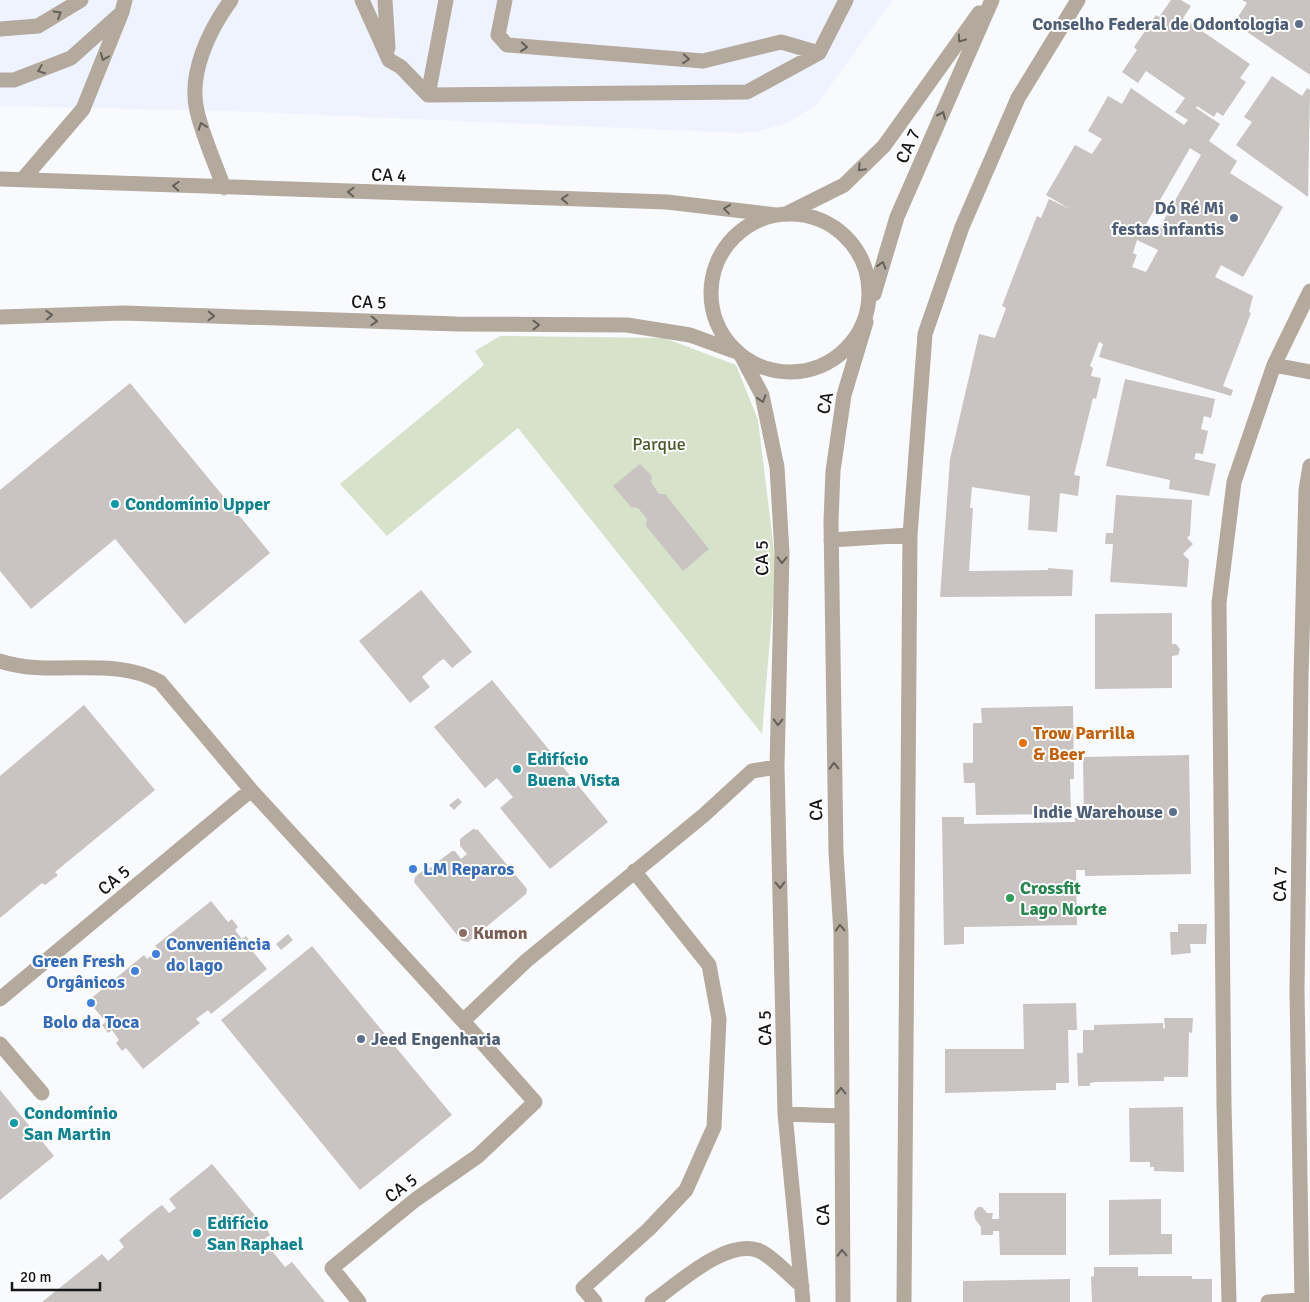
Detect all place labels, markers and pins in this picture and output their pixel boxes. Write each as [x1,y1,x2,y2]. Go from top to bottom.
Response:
place label: Conselho Federal de Odontologia [1032,13,1289,35]
marker: Conselho Federal de Odontologia [1293,18,1305,30]
place label: Dó Ré Mi festas infantis [1111,197,1224,240]
marker: Dó Ré Mi festas infantis [1228,212,1240,224]
place label: Condomínio Upper [125,493,271,515]
marker: Condomínio Upper [109,498,121,510]
place label: Trow Parrilla & Beer [1033,722,1135,765]
marker: Trow Parrilla & Beer [1017,737,1029,749]
place label: Edifício Buena Vista [527,748,620,791]
marker: Edifício Buena Vista [511,763,523,775]
place label: Indie Warehouse [1033,801,1163,823]
marker: Indie Warehouse [1167,806,1179,818]
place label: LM Reparos [423,858,514,880]
marker: LM Reparos [407,863,419,875]
place label: Crossfit Lago Norte [1020,877,1107,920]
marker: Crossfit Lago Norte [1004,892,1016,904]
place label: Kumon [473,922,528,944]
marker: Kumon [457,927,469,939]
place label: Conveniência do lago [166,933,271,976]
marker: Conveniência do lago [150,948,162,960]
place label: Green Fresh Orgânicos [32,950,125,993]
marker: Green Fresh Orgânicos [129,965,141,977]
marker: Bolo da Toca [85,997,97,1009]
place label: Bolo da Toca [43,1011,139,1033]
place label: Jeed Engenharia [371,1028,501,1050]
marker: Jeed Engenharia [355,1033,367,1045]
place label: Condomínio San Martin [24,1102,118,1145]
marker: Condomínio San Martin [8,1117,20,1129]
place label: Edifício San Raphael [207,1212,304,1255]
marker: Edifício San Raphael [191,1227,203,1239]

